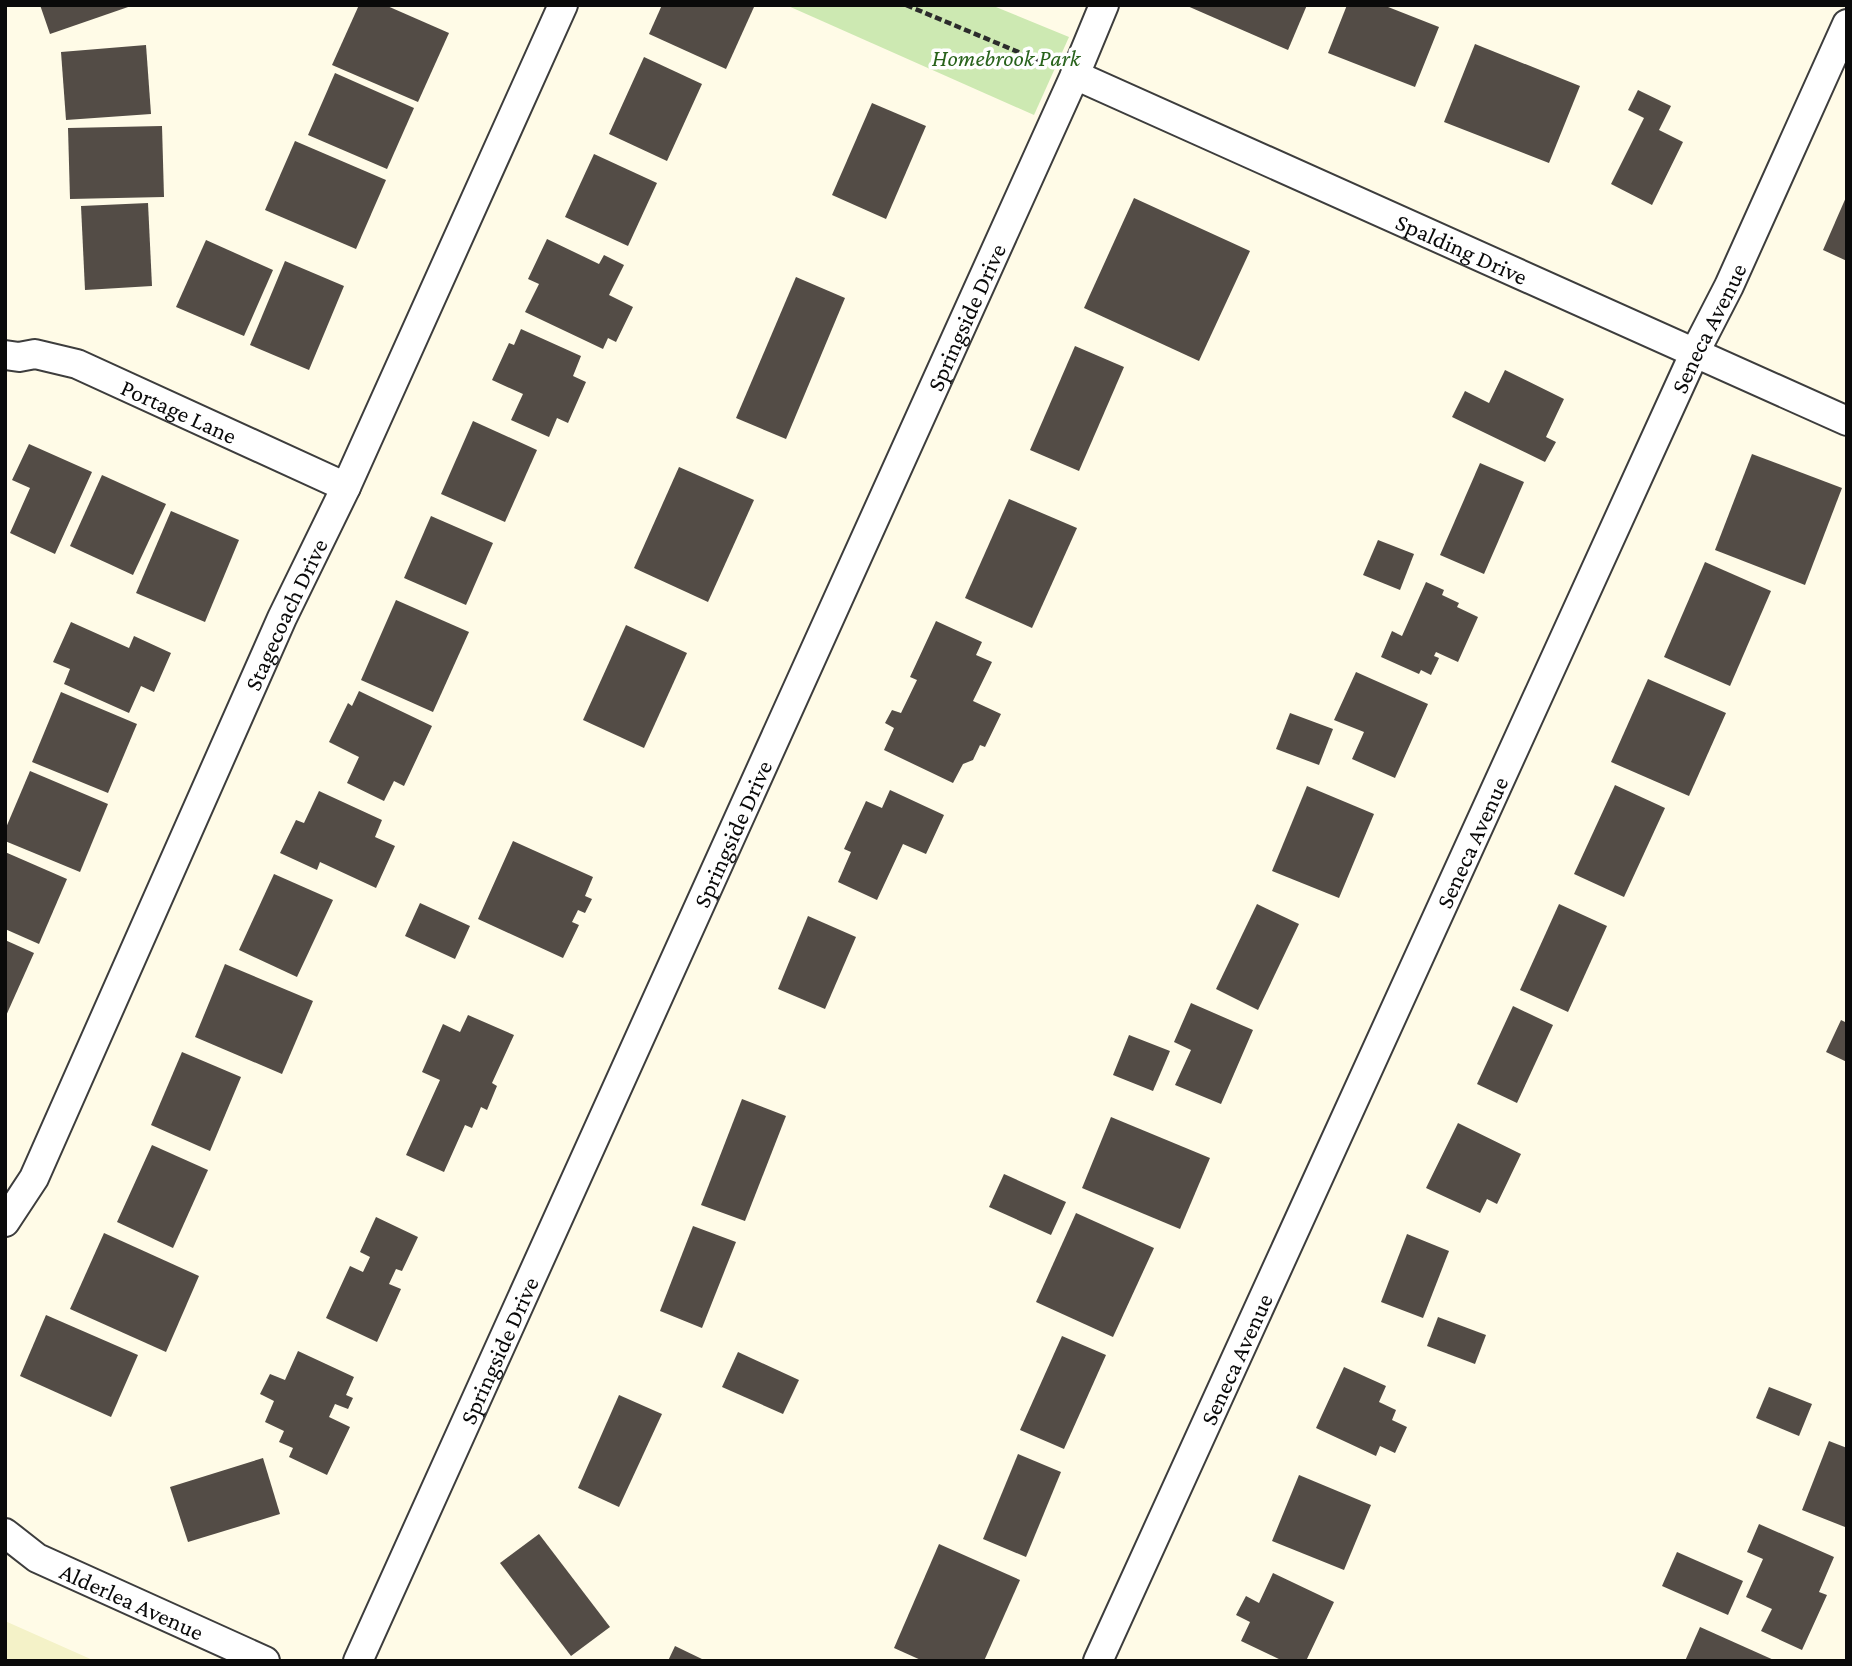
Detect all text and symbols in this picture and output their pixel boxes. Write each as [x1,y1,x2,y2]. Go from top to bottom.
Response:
park label: Homebrook Park [932,44,1082,71]
street label: Spalding Drive [1392,207,1532,290]
street label: Springside Drive [921,239,1011,395]
street label: Seneca Avenue [1665,259,1751,397]
street label: Portage Lane [117,373,241,449]
street label: Stagecoach Drive [238,534,332,694]
street label: Springside Drive [687,756,777,911]
street label: Seneca Avenue [1430,772,1513,912]
street label: Springside Drive [454,1272,543,1428]
street label: Seneca Avenue [1194,1289,1277,1429]
street label: Alderlea Avenue [56,1557,208,1645]

